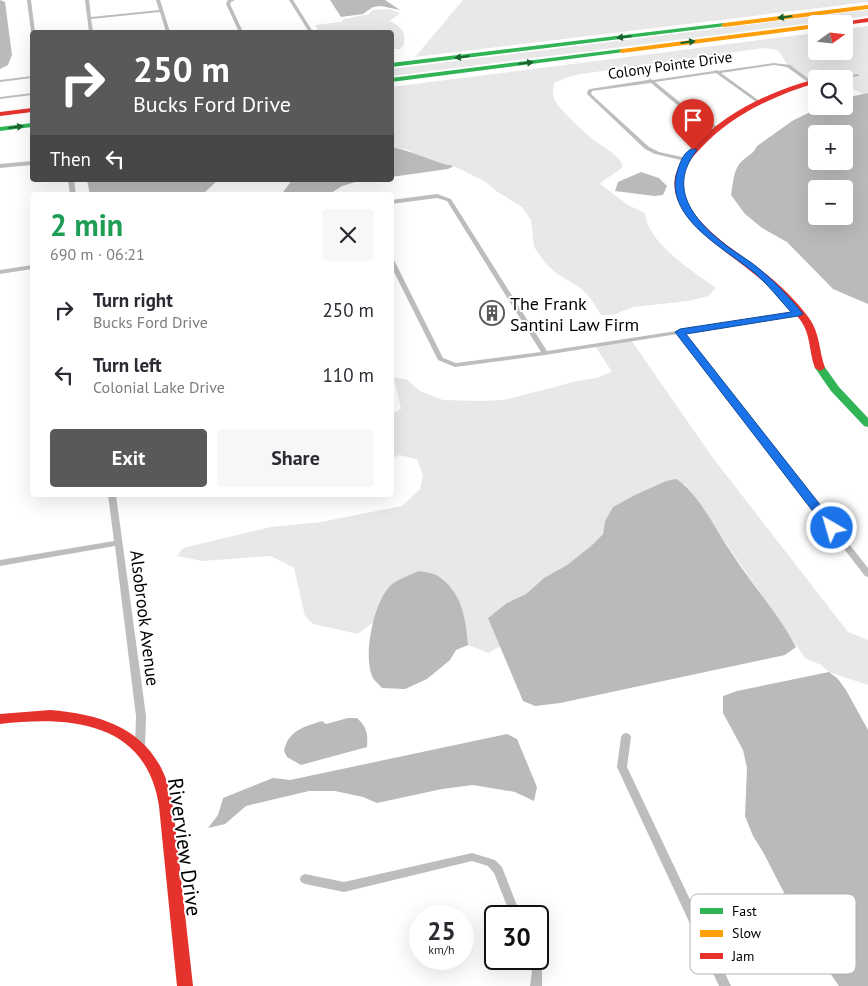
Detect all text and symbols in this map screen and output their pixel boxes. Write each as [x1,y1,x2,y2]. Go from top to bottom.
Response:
one-way arrow [777,13,793,21]
north arrow [808,15,852,60]
map controls [808,15,853,225]
one-way arrow [615,33,631,41]
one-way arrow [680,38,696,46]
text: 250 m [133,46,230,92]
street label: Colony Pointe Drive [607,47,733,83]
icon: right [50,50,115,115]
one-way arrow [454,53,470,61]
one-way arrow [519,59,535,67]
button: search [808,70,853,115]
text: Bucks Ford Drive [133,90,291,118]
pin [672,99,714,150]
icon: arrive [679,106,707,134]
one-way arrow [9,123,25,131]
button: + [808,125,853,170]
icon: left [101,145,129,173]
text: Then [50,147,91,171]
button: − [808,180,853,225]
text: 2 min [50,205,123,244]
button: close [322,209,374,261]
text: 690 m · 06:21 [50,244,145,264]
text: Turn right [93,288,173,312]
place label: The Frank Santini Law Firm [510,292,639,336]
icon: right [50,296,78,324]
text: 250 m [322,298,374,322]
building icon: The Frank Santini Law Firm [479,300,505,326]
text: Bucks Ford Drive [93,312,208,332]
text: Turn left [93,353,162,377]
icon: left [50,361,78,389]
text: 110 m [322,363,374,387]
text: Colonial Lake Drive [93,377,225,397]
button: Exit [50,429,207,487]
button: Share [217,429,374,487]
position arrow [805,501,857,553]
street label: Alsobrook Avenue [125,549,165,687]
street label: Riverview Drive [162,776,208,918]
legend [690,894,856,974]
text: Fast [732,902,757,920]
speed limit sign: 30 [484,905,549,970]
text: 25 [427,915,456,947]
text: Slow [732,924,762,942]
text: km/h [428,942,455,957]
text: Jam [731,947,754,965]

